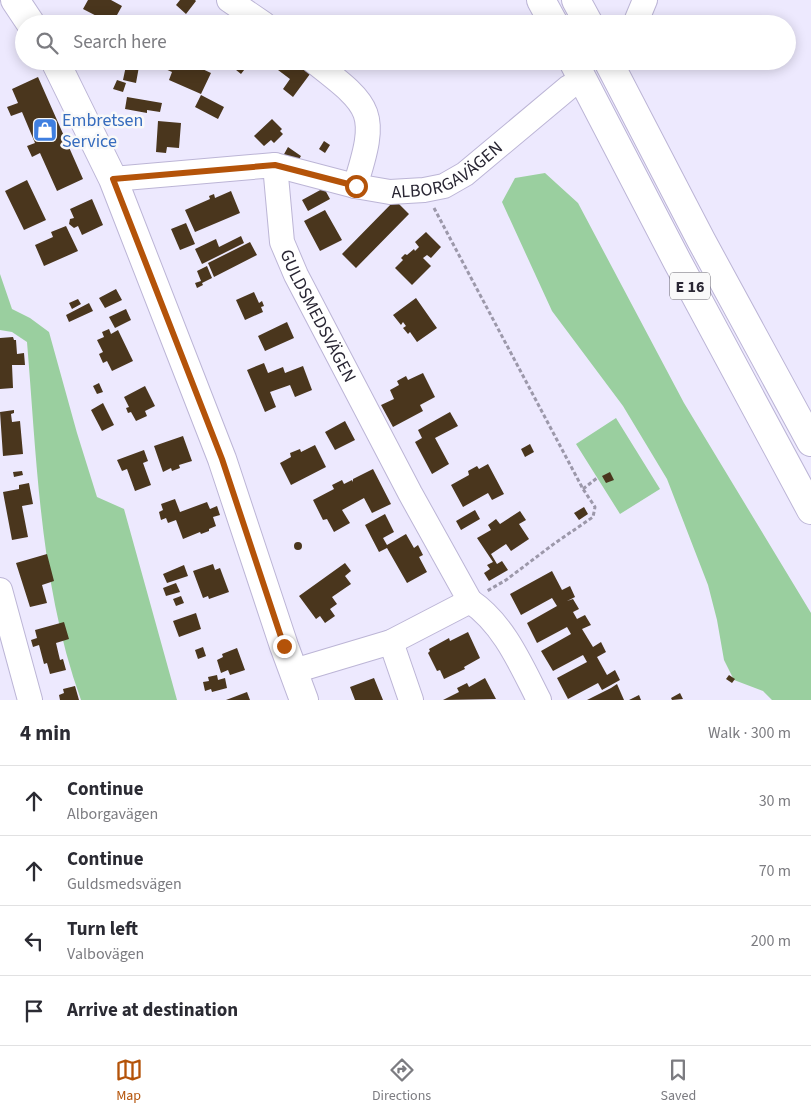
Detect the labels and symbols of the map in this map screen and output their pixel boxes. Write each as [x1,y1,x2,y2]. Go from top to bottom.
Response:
place label: Embretsen Service [62,108,143,154]
shop icon: Embretsen Service [32,117,58,143]
street label: ALBORGAVÄGEN [391,136,508,205]
route start [345,175,368,198]
street label: GULDSMEDSVÄGEN [273,245,362,387]
road number: E 16 [670,272,710,300]
route end [273,635,296,658]

